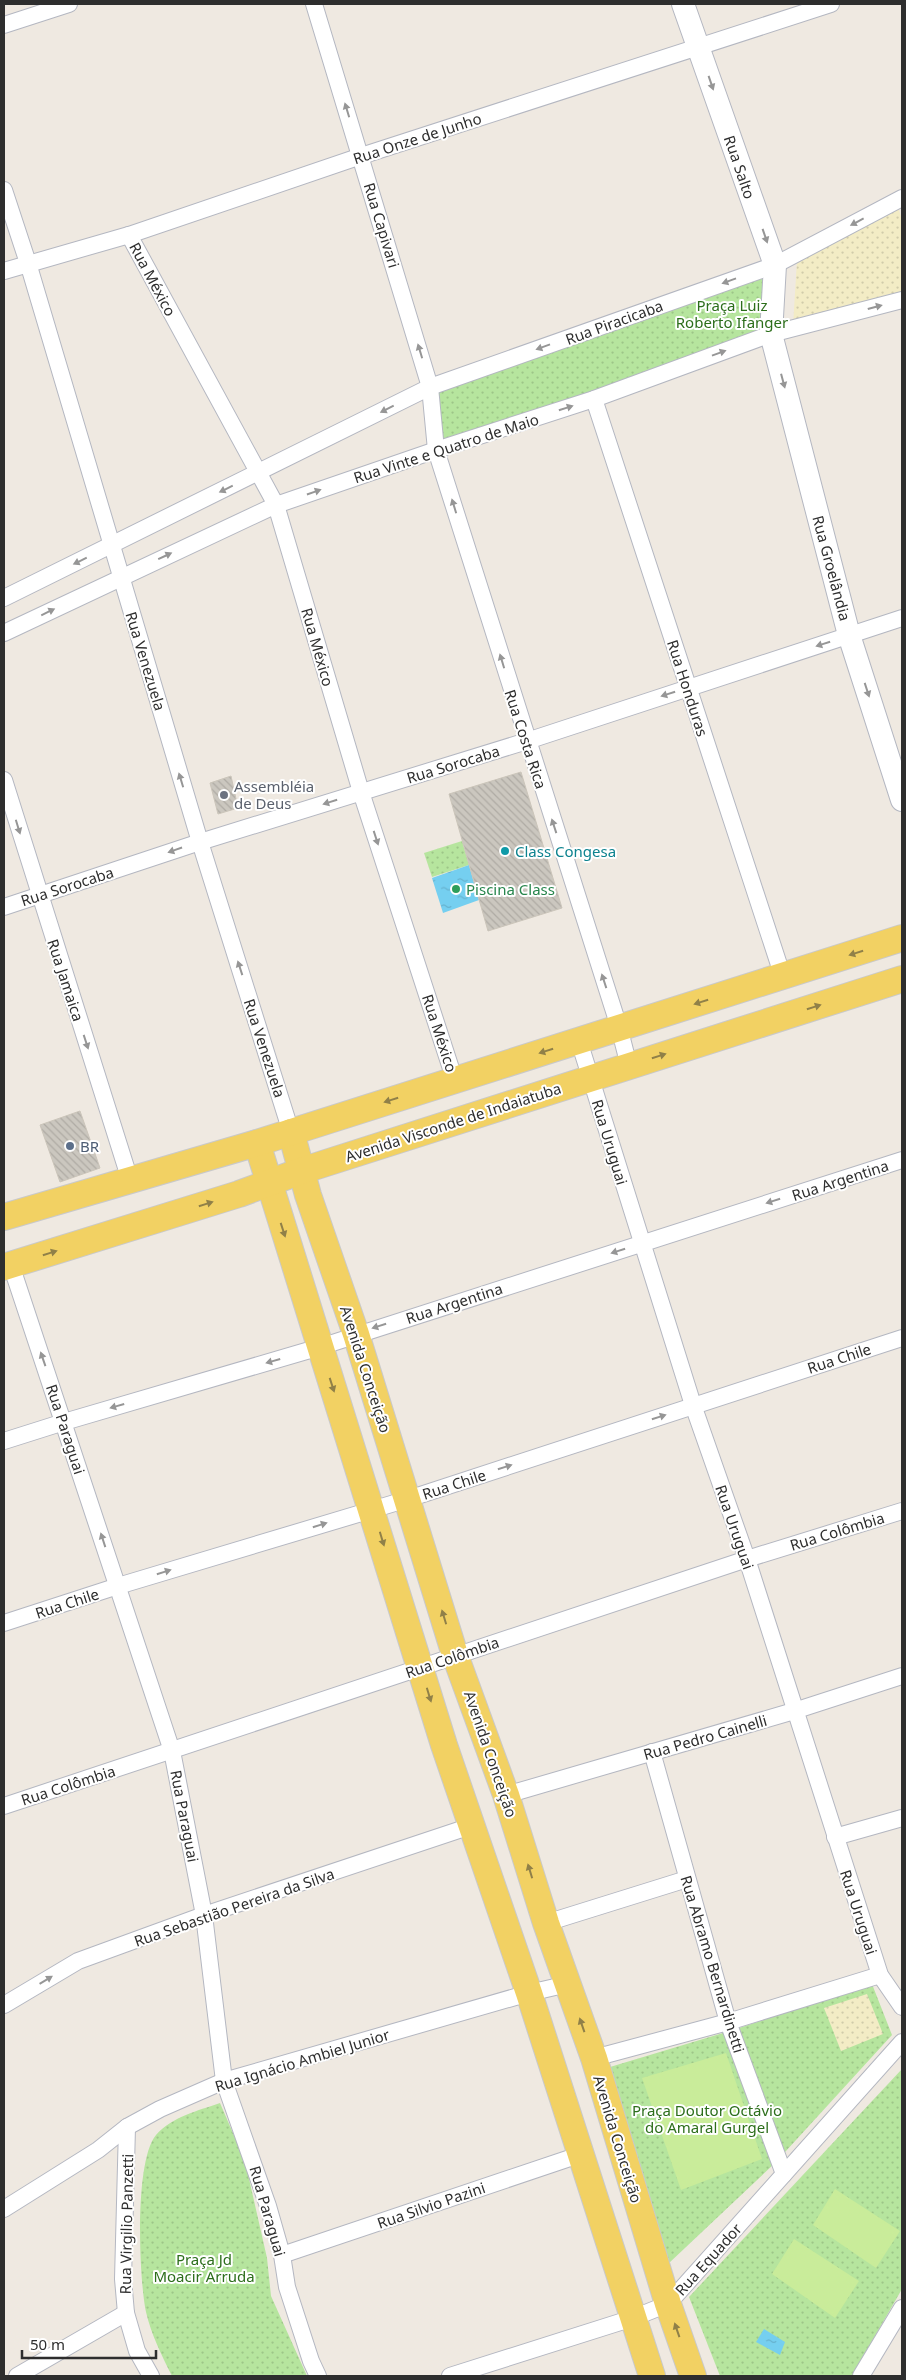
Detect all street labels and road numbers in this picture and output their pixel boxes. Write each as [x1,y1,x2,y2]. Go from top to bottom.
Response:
street label: Rua Onze de Junho [350,108,484,168]
street label: Rua Salto [720,133,760,201]
street label: Rua Capivari [360,180,404,270]
street label: Rua México [125,239,181,319]
street label: Rua Piracicaba [562,295,666,349]
street label: Rua Vinte e Quatro de Maio [351,409,541,487]
street label: Rua Groelândia [808,513,856,623]
street label: Rua México [297,605,339,689]
street label: Rua Venezuela [121,609,171,713]
street label: Rua Honduras [663,637,713,739]
street label: Rua Costa Rica [501,687,551,791]
street label: Rua Sorocaba [404,740,502,788]
street label: Rua Sorocaba [18,862,116,910]
street label: Rua Jamaica [43,936,89,1024]
street label: Rua México [418,992,462,1074]
street label: Rua Venezuela [240,996,290,1100]
street label: Avenida Visconde de Indaiatuba [343,1078,563,1166]
street label: Rua Uruguai [588,1097,632,1187]
street label: Rua Argentina [789,1155,891,1205]
street label: Rua Argentina [403,1278,505,1328]
street label: Avenida Conceição [336,1303,396,1435]
street label: Rua Chile [805,1338,873,1378]
street label: Rua Paraguai [42,1381,90,1477]
street label: Rua Chile [420,1464,488,1504]
street label: Rua Uruguai [711,1482,759,1572]
street label: Rua Colômbia [787,1507,887,1555]
street label: Rua Chile [33,1583,101,1623]
street label: Rua Colômbia [402,1632,502,1682]
street label: Avenida Conceição [460,1688,522,1820]
street label: Rua Pedro Cainelli [641,1710,769,1764]
street label: Rua Colômbia [18,1760,118,1810]
street label: Rua Paraguai [166,1768,204,1864]
street label: Rua Sebastião Pereira da Silva [131,1863,337,1951]
street label: Rua Uruguai [836,1867,882,1957]
street label: Rua Abramo Bernardinetti [676,1873,750,2055]
street label: Rua Ignácio Ambiel Junior [212,2024,392,2096]
street label: Avenida Conceição [589,2073,647,2205]
street label: Rua Virgilio Panzetti [115,2154,137,2294]
street label: Rua Paraguai [246,2163,290,2259]
street label: Rua Silvio Pazini [374,2177,488,2233]
street label: Rua Equador [670,2219,746,2299]

